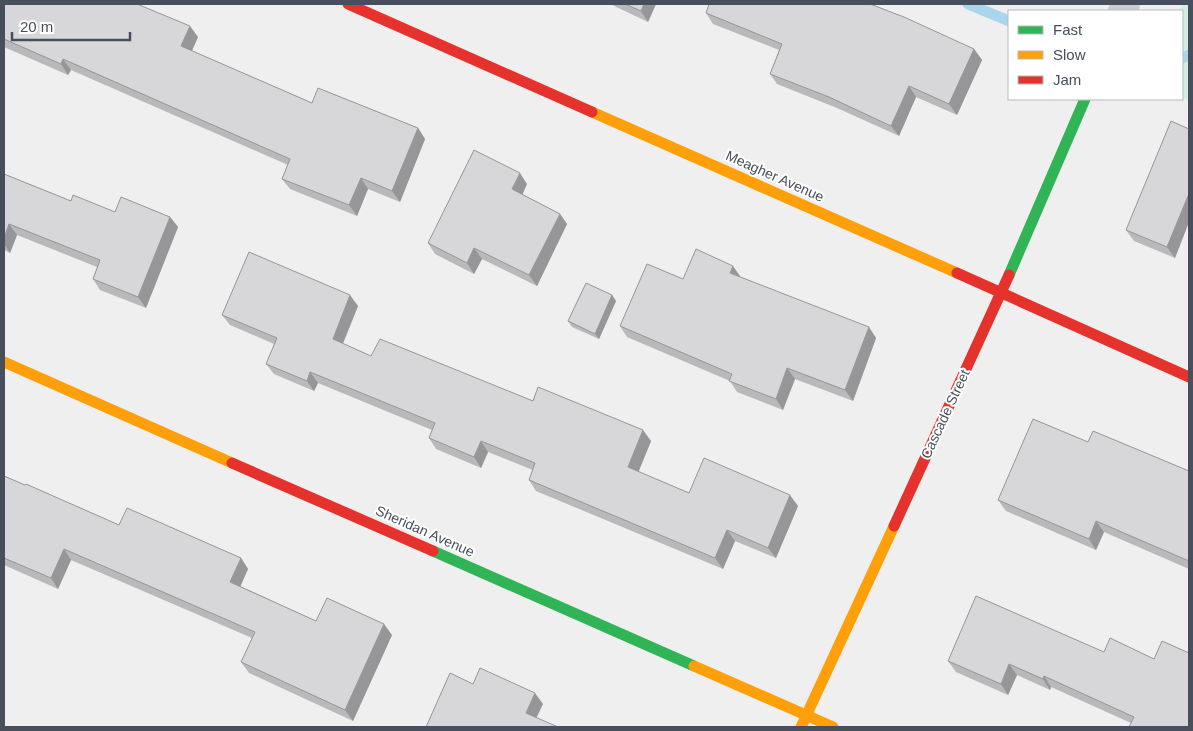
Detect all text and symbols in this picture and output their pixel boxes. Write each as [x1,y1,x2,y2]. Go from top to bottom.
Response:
scale bar [12,10,130,42]
legend [1008,10,1183,100]
text: 20 m [20,18,53,35]
text: Fast [1053,21,1083,38]
text: Slow [1053,46,1086,63]
text: Jam [1053,71,1081,88]
street label: Meagher Avenue [724,147,827,205]
street label: Cascade Street [917,367,973,461]
street label: Sheridan Avenue [373,502,477,560]

